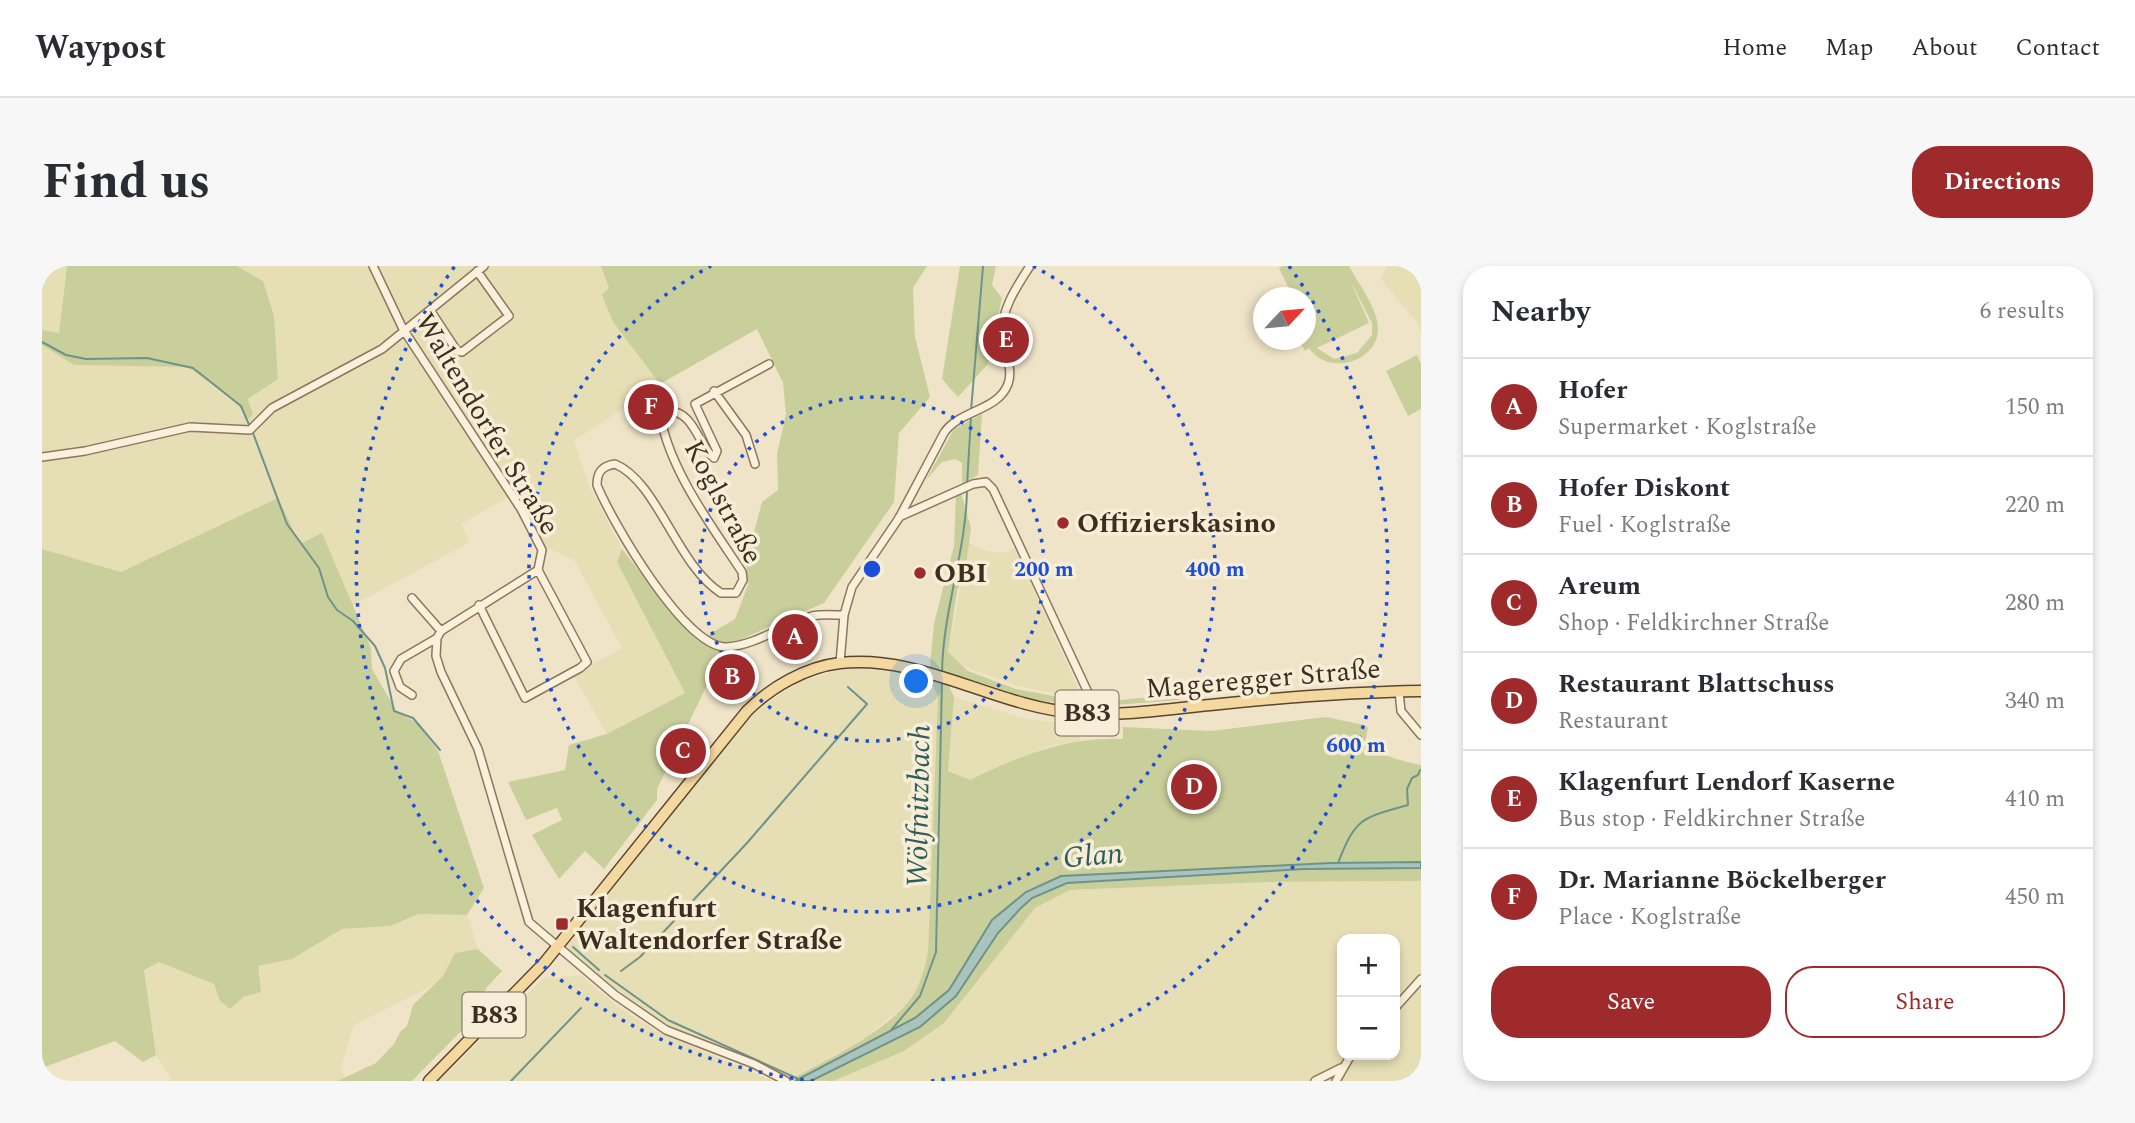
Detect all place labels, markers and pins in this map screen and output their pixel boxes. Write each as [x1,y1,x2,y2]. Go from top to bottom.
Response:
pin: E [983,314,1029,366]
pin: F [628,381,674,433]
place label: Offizierskasino [1077,502,1276,545]
marker: Offizierskasino [1055,515,1071,531]
place label: OBI [934,552,987,595]
centre of rings [860,557,884,581]
marker: OBI [912,565,928,581]
pin: A [772,611,818,663]
pin: B [709,651,755,703]
pin: C [660,725,706,777]
pin: D [1171,761,1217,813]
place label: Klagenfurt Waltendorfer Straße [576,887,842,962]
marker: Klagenfurt Waltendorfer Straße [554,916,570,932]

